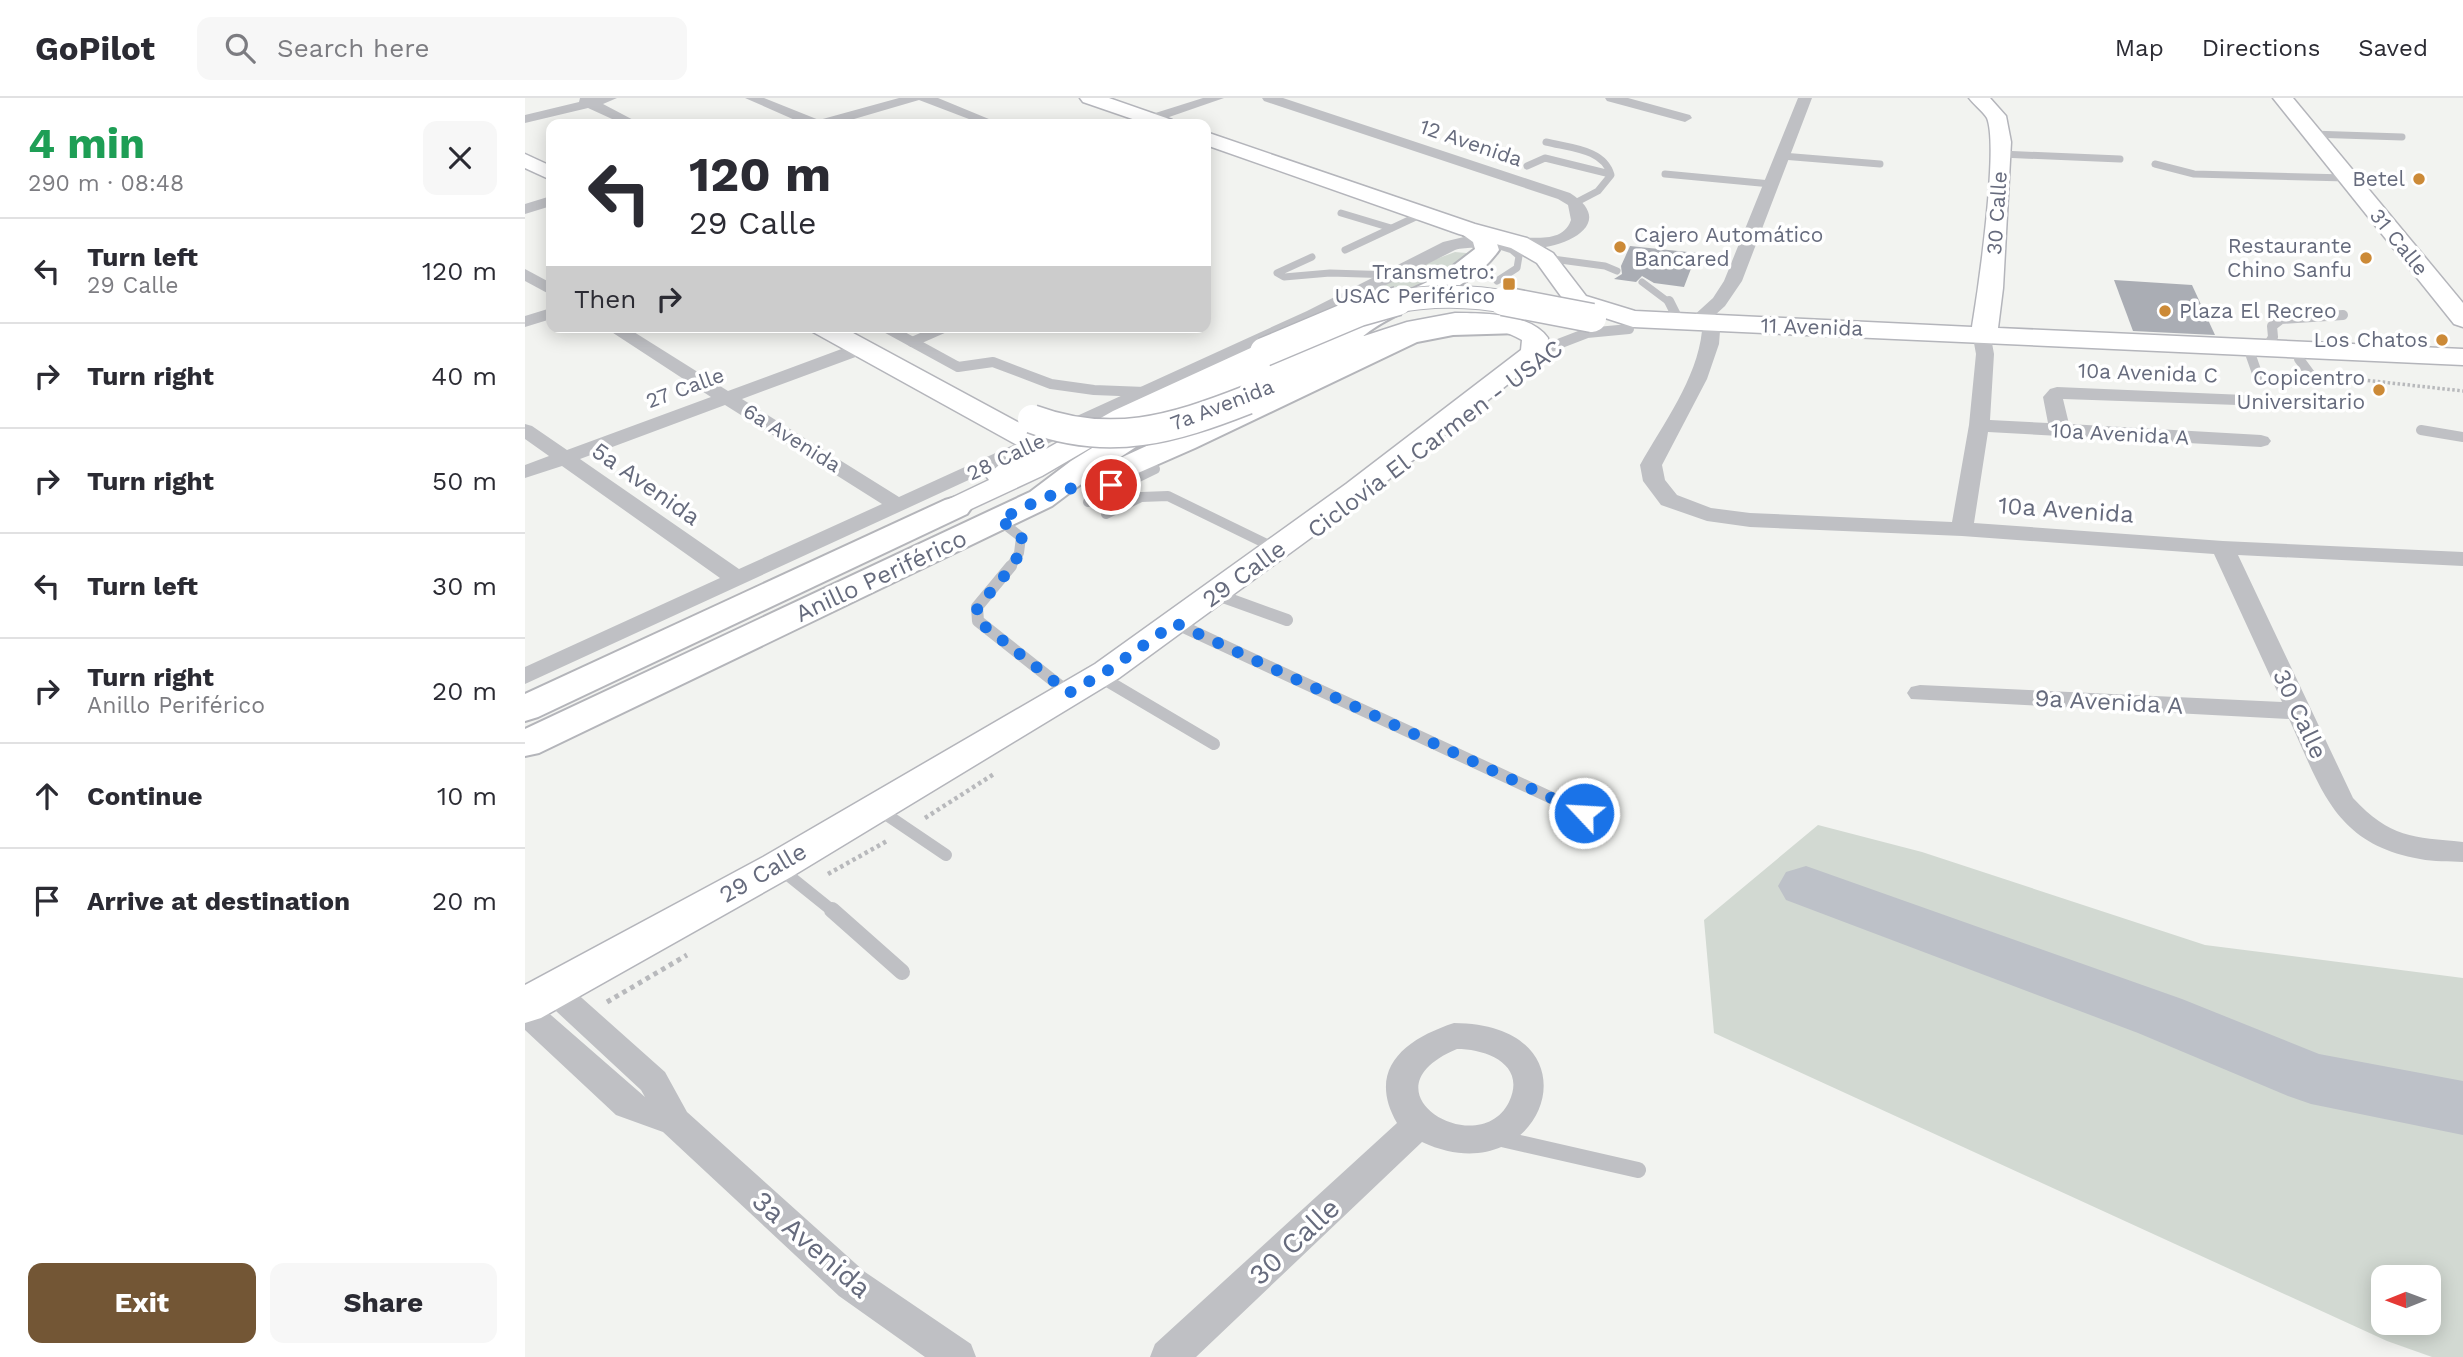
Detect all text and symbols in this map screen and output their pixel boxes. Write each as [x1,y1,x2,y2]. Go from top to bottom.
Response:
search box [197,17,687,80]
text: GoPilot [35,29,155,68]
icon: search [221,29,259,67]
text: Search here [277,33,429,63]
text: Map [2115,34,2164,62]
text: Directions [2202,34,2320,62]
text: Saved [2358,34,2428,62]
street label: 12 Avenida [1417,113,1526,172]
text: 4 min [28,119,145,168]
button: close [423,121,497,195]
text: 120 m [689,145,831,203]
icon: left [574,147,665,238]
place label: Betel [2352,166,2406,191]
text: 290 m · 08:48 [28,170,184,197]
street label: 30 Calle [1981,170,2012,256]
marker: Betel [2411,171,2427,187]
street label: 31 Calle [2365,203,2434,280]
text: 29 Calle [689,204,816,242]
place label: Cajero Automático Bancared [1634,222,1823,271]
place label: Restaurante Chino Sanfu [2227,233,2352,282]
marker: Cajero Automático Bancared [1612,239,1628,255]
text: Turn left [87,242,198,272]
marker: Restaurante Chino Sanfu [2358,250,2374,266]
icon: left [28,252,66,290]
text: 120 m [422,256,497,286]
place label: Transmetro: USAC Periférico [1334,259,1495,308]
text: 29 Calle [87,272,179,299]
marker: Transmetro: USAC Periférico [1501,276,1517,292]
icon: right [650,280,688,318]
text: Then [574,284,636,314]
place label: Plaza El Recreo [2179,298,2337,323]
marker: Plaza El Recreo [2157,303,2173,319]
street label: 11 Avenida [1760,312,1864,341]
place label: Los Chatos [2314,327,2428,352]
marker: Los Chatos [2434,332,2450,348]
street label: Ciclovía El Carmen - USAC [1302,334,1568,544]
icon: right [28,357,66,395]
street label: 10a Avenida C [2078,358,2218,387]
text: Turn right [87,361,214,391]
text: 40 m [431,361,497,391]
street label: 27 Calle [642,362,727,413]
place label: Copicentro Universitario [2236,365,2365,414]
street label: 7a Avenida [1167,373,1277,436]
marker: Copicentro Universitario [2371,382,2387,398]
street label: 6a Avenida [739,398,846,477]
street label: 10a Avenida A [2050,417,2190,450]
street label: 28 Calle [963,428,1049,486]
street label: 5a Avenida [587,437,705,531]
pin [1081,455,1141,515]
icon: right [28,462,66,500]
text: Turn right [87,466,214,496]
text: 50 m [432,466,497,496]
icon: arrive [1092,466,1130,504]
street label: 10a Avenida [1997,491,2135,529]
street label: Anillo Periférico [791,524,971,628]
street label: 29 Calle [1197,535,1291,613]
icon: left [28,567,66,605]
text: Turn left [87,571,198,601]
text: 30 m [432,571,497,601]
text: Turn right [87,662,214,692]
street label: 30 Calle [2267,665,2333,763]
icon: right [28,672,66,710]
text: 20 m [432,676,497,706]
street label: 9a Avenida A [2034,684,2184,720]
text: Anillo Periférico [87,692,265,719]
position arrow [1547,776,1621,850]
icon: ahead [28,777,66,815]
text: Continue [87,781,203,811]
text: 10 m [437,781,497,811]
street label: 29 Calle [715,837,811,909]
icon: arrive [28,882,66,920]
text: Arrive at destination [87,886,350,916]
text: 20 m [432,886,497,916]
street label: 3a Avenida [746,1184,878,1305]
street label: 30 Calle [1242,1191,1346,1292]
button: Exit [28,1263,256,1343]
button: Share [270,1263,497,1343]
north arrow [2371,1265,2441,1335]
map controls [2371,1265,2441,1335]

